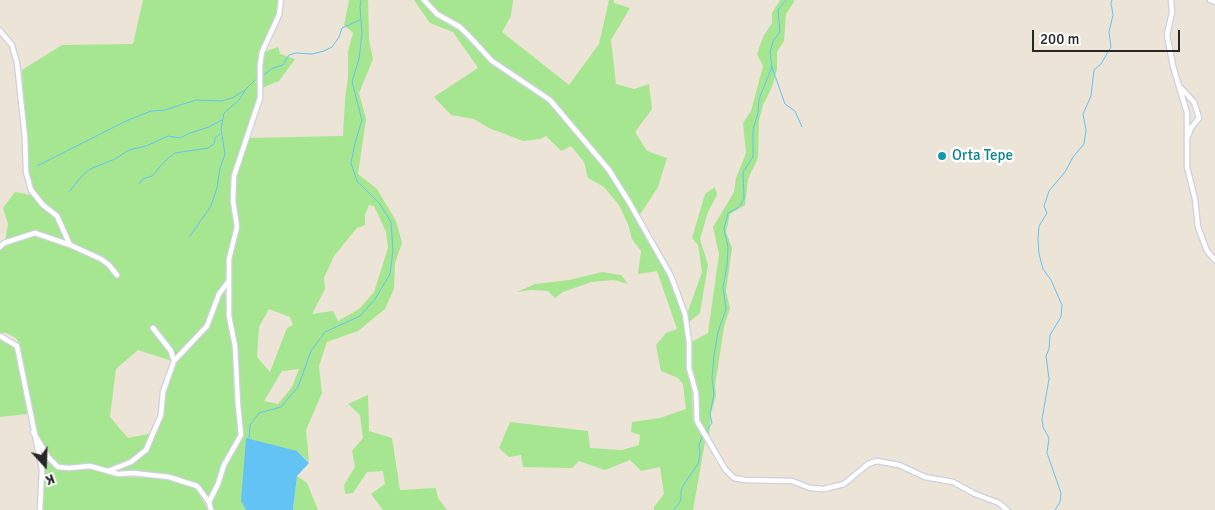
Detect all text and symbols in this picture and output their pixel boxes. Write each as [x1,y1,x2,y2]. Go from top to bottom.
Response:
scale bar [1035,20,1182,52]
text: 200 m [1040,30,1080,48]
place label: Orta Tepe [952,147,1013,165]
marker: Orta Tepe [936,150,948,162]
north arrow [20,440,70,490]
text: K [43,470,57,489]

